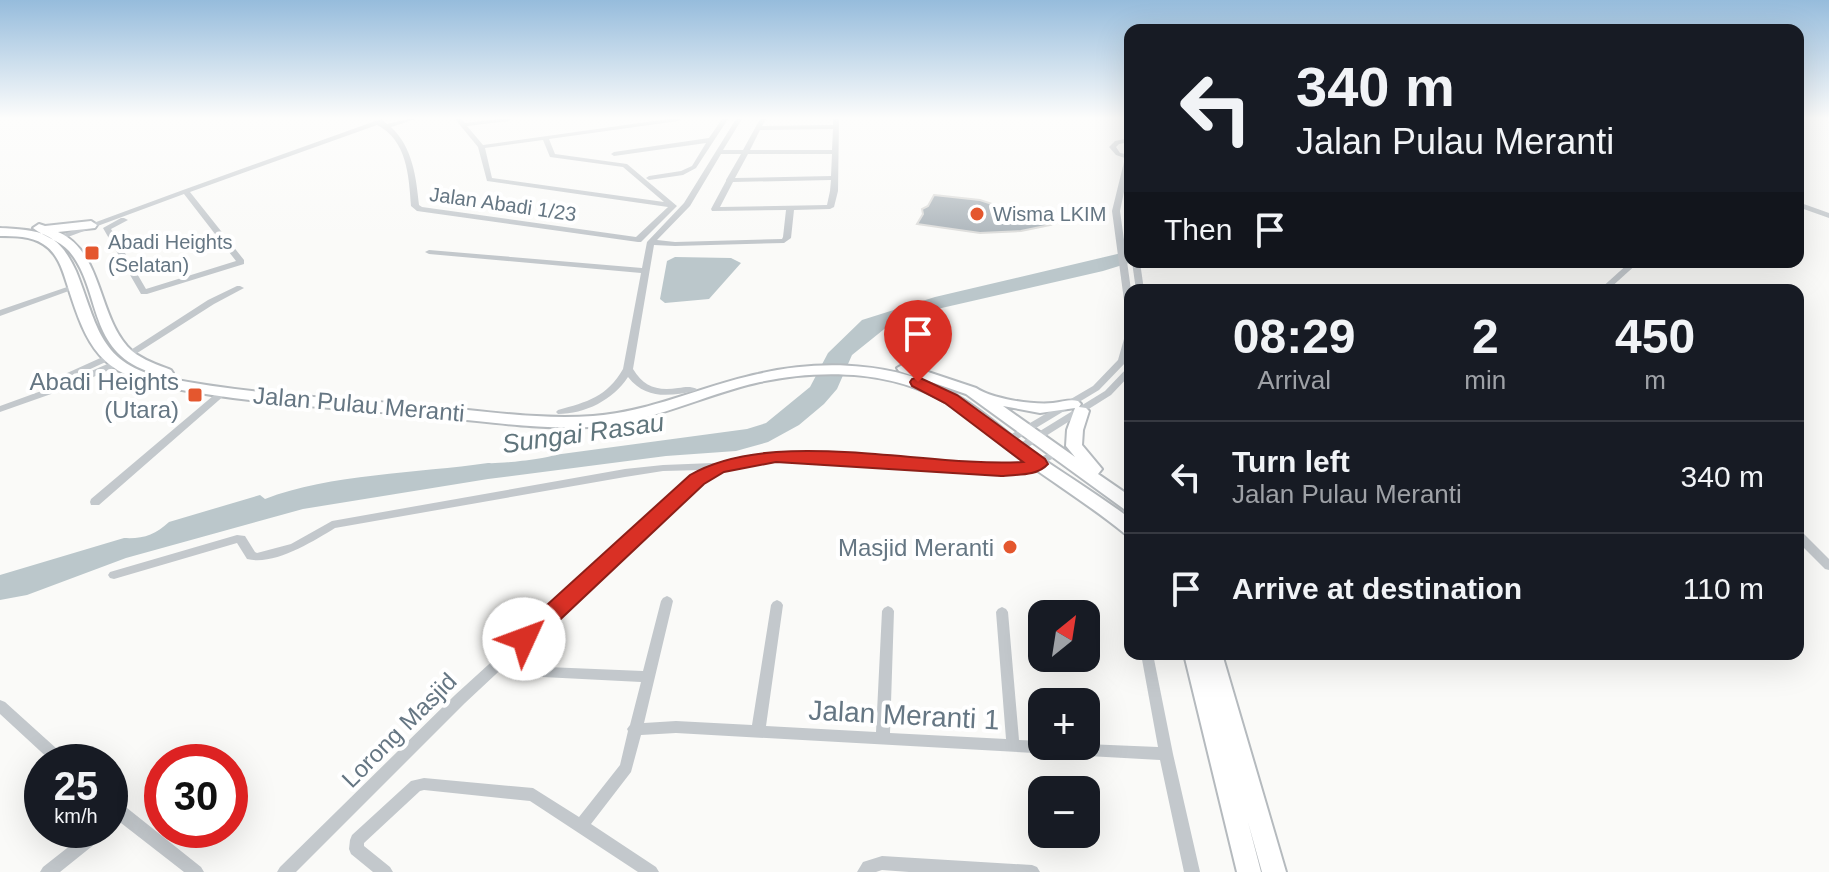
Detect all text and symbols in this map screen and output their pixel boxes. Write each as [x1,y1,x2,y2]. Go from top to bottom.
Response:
text: 340 m [1296,55,1455,118]
icon: left [1164,56,1268,160]
text: Jalan Pulau Meranti [1296,121,1614,162]
street label: Jalan Abadi 1/23 [428,183,578,225]
place label: Wisma LKIM [993,203,1106,225]
marker: Wisma LKIM [968,205,986,223]
icon: arrive [1248,208,1292,252]
text: Then [1164,213,1232,246]
place label: Abadi Heights (Selatan) [108,231,233,276]
marker: Abadi Heights (Selatan) [83,244,101,262]
pin [884,300,952,382]
text: 08:29 [1233,310,1356,363]
text: 2 [1472,310,1499,363]
text: 450 [1615,310,1695,363]
icon: arrive [896,312,940,356]
text: Arrival [1257,365,1331,395]
text: min [1464,365,1506,395]
text: m [1644,365,1666,395]
place label: Abadi Heights (Utara) [30,368,179,423]
street label: Jalan Pulau Meranti [252,381,466,427]
marker: Abadi Heights (Utara) [186,386,204,404]
water label: Sungai Rasau [500,407,666,459]
text: Turn left [1232,445,1350,478]
icon: left [1164,455,1208,499]
text: 340 m [1681,460,1764,493]
text: Jalan Pulau Meranti [1232,479,1462,509]
place label: Masjid Meranti [838,534,994,561]
marker: Masjid Meranti [1001,538,1019,556]
icon: arrive [1164,567,1208,611]
text: Arrive at destination [1232,572,1522,605]
text: 110 m [1683,572,1764,605]
position arrow [482,597,566,681]
north arrow [1028,600,1100,672]
map controls [1028,600,1100,848]
street label: Lorong Masjid [336,667,462,793]
button: + [1028,688,1100,760]
street label: Jalan Meranti 1 [808,695,1000,735]
speed limit sign: 30 [144,744,248,848]
text: 25 [54,764,98,808]
button: − [1028,776,1100,848]
text: km/h [54,805,98,827]

